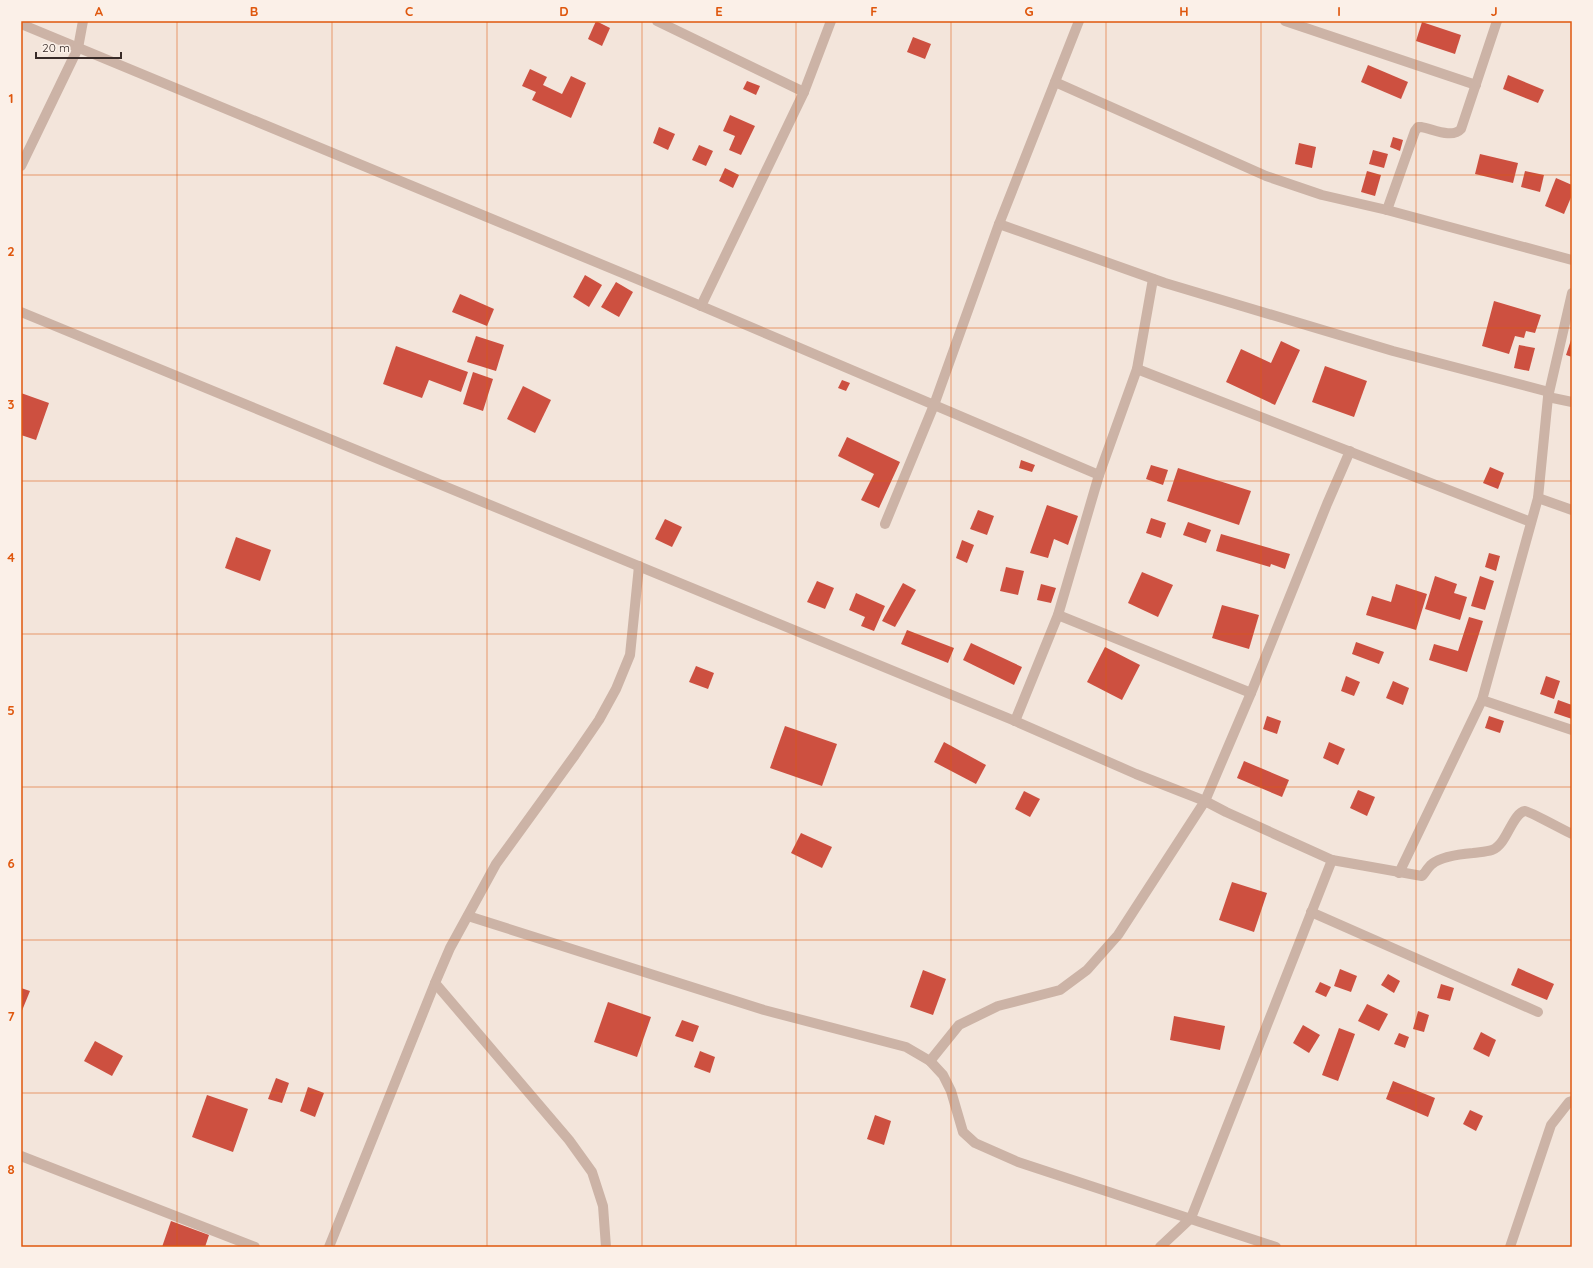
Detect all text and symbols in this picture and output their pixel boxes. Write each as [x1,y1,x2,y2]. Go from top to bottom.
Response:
text: A [95,3,104,19]
text: B [250,3,258,19]
text: C [405,3,413,19]
text: D [559,3,569,19]
text: E [715,3,723,19]
text: F [870,3,878,19]
text: G [1024,3,1034,19]
text: H [1179,3,1189,19]
text: I [1337,3,1341,19]
text: J [1490,3,1498,19]
scale bar [36,34,121,60]
text: 20 m [42,40,70,55]
text: 1 [8,90,14,106]
text: 2 [7,243,15,259]
text: 3 [8,396,15,412]
text: 4 [7,549,15,565]
text: 5 [7,702,15,718]
text: 6 [7,855,15,871]
text: 7 [7,1008,15,1024]
text: 8 [7,1161,15,1177]

